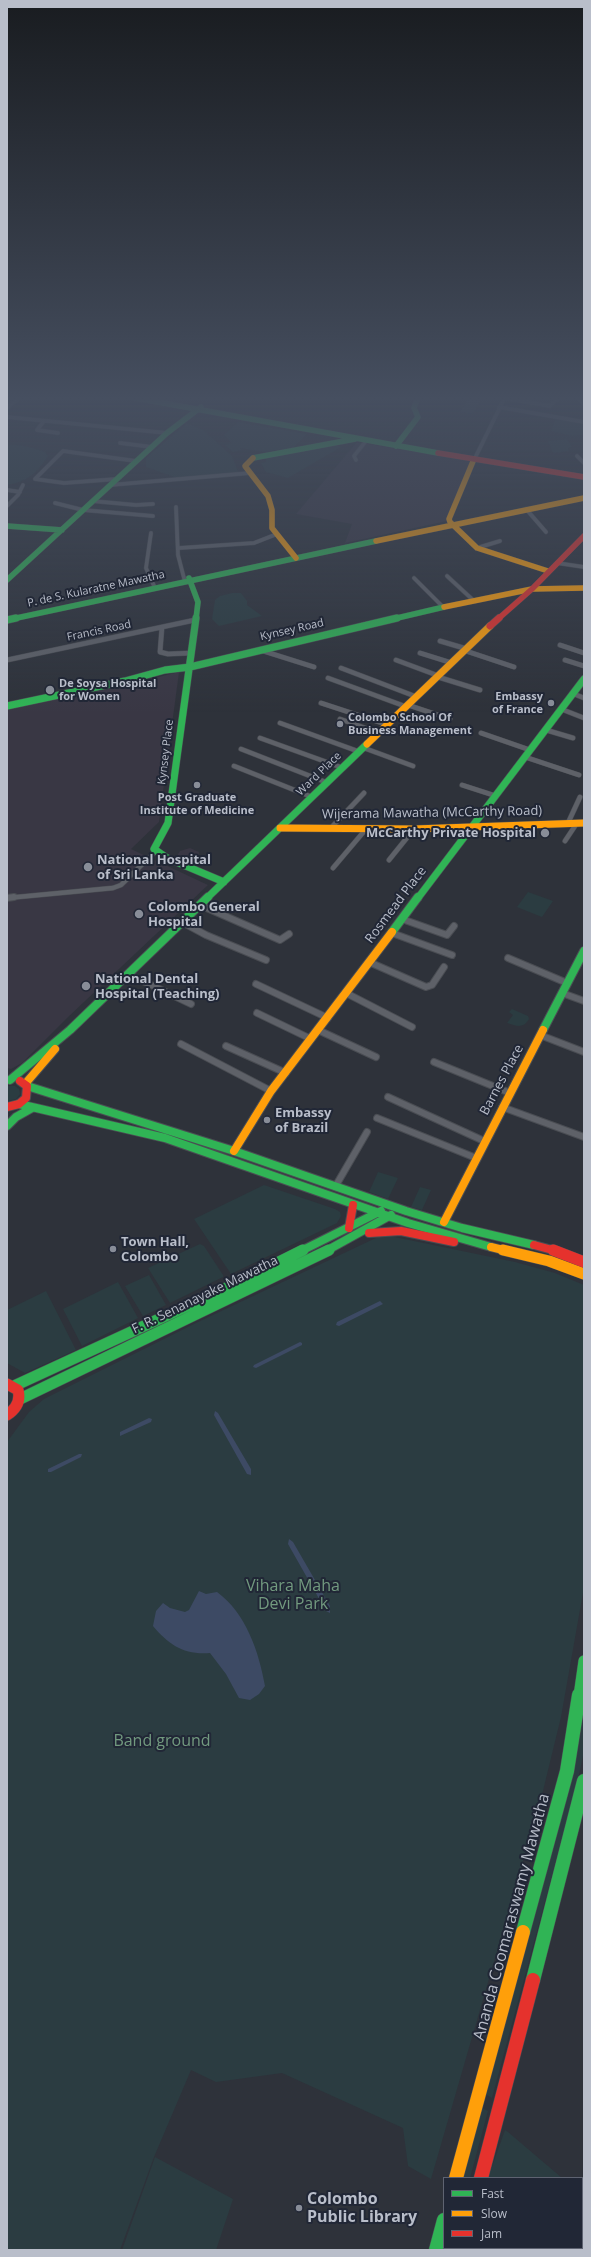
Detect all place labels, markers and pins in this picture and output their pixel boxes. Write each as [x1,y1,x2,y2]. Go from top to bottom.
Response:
place label: De Soysa Hospital for Women [59,677,156,703]
marker: De Soysa Hospital for Women [44,684,56,696]
place label: Embassy of France [492,690,543,716]
marker: Embassy of France [546,698,556,708]
place label: Colombo School Of Business Management [348,711,472,737]
marker: Colombo School Of Business Management [335,719,345,729]
marker: Post Graduate Institute of Medicine [192,780,202,790]
place label: Post Graduate Institute of Medicine [140,791,254,817]
place label: McCarthy Private Hospital [366,825,536,841]
marker: McCarthy Private Hospital [539,827,551,839]
place label: National Hospital of Sri Lanka [97,852,211,883]
marker: National Hospital of Sri Lanka [82,861,94,873]
place label: Colombo General Hospital [148,899,260,930]
marker: Colombo General Hospital [133,908,145,920]
place label: National Dental Hospital (Teaching) [95,971,219,1002]
marker: National Dental Hospital (Teaching) [80,980,92,992]
place label: Embassy of Brazil [275,1105,331,1136]
marker: Embassy of Brazil [262,1115,272,1125]
place label: Town Hall, Colombo [121,1234,189,1265]
marker: Town Hall, Colombo [108,1244,118,1254]
place label: Colombo Public Library [307,2189,417,2227]
marker: Colombo Public Library [294,2203,304,2213]

